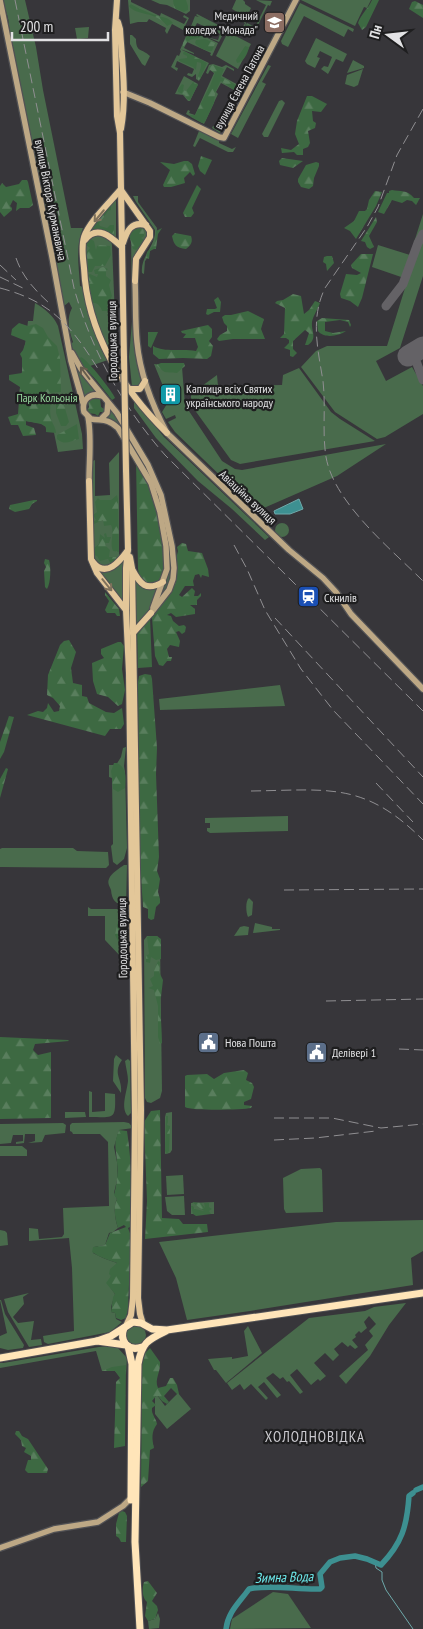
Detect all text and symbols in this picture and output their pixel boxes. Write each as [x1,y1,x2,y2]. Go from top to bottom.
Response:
place label: Медичний коледж "Монада" [185,8,258,37]
scale bar [12,10,109,42]
school or university icon: Медичний коледж "Монада" [262,10,286,34]
north arrow [363,10,413,60]
text: 200 m [20,17,53,36]
text: Пн [365,23,386,41]
street label: вулиця Євгена Патона [210,42,268,132]
street label: вулиця Віктора Курмановича [32,138,70,262]
one-way arrow [93,209,104,222]
street label: Городоцька вулиця [104,300,120,381]
one-way arrow [80,366,90,380]
place label: Каплиця всіх Святих українського народу [186,381,274,410]
building icon: Каплиця всіх Святих українського народу [158,383,182,407]
park label: Парк Кольонія [17,390,78,405]
street label: Авіаційна вулиця [216,467,280,528]
one-way arrow [101,578,112,591]
station icon: Скнилів [296,585,320,609]
place label: Скнилів [324,590,357,605]
street label: Городоцька вулиця [114,897,130,978]
public building icon: Нова Пошта [197,1030,221,1054]
place label: Нова Пошта [225,1035,276,1050]
public building icon: Делівері 1 [304,1040,328,1064]
place label: Делівері 1 [332,1045,376,1060]
district label: ХОЛОДНОВІДКА [265,1427,365,1446]
water label: Зимна Вода [254,1567,315,1587]

